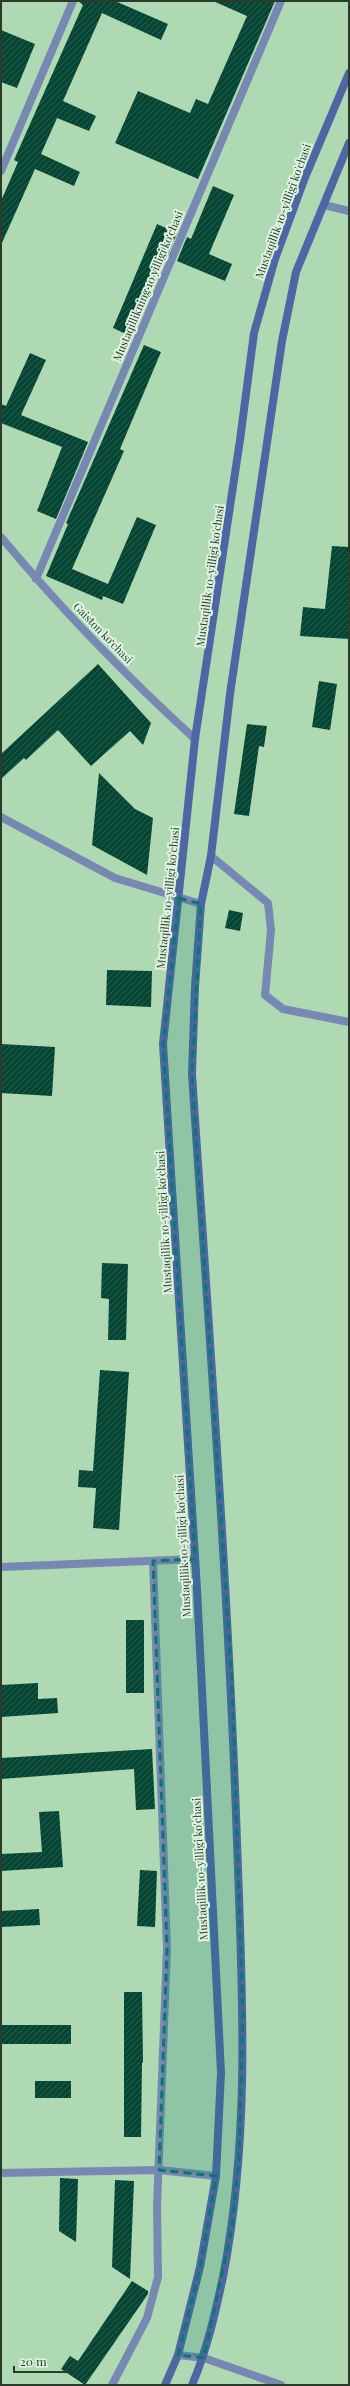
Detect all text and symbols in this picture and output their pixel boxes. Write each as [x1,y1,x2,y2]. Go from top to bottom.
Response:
street label: Mustaqillik 10-yilligi ko'chasi [251,141,314,280]
street label: Mustaqillikning 10 yilligi koʻchasi [109,208,186,363]
street label: Mustaqillik 10-yilligi ko'chasi [192,504,227,648]
street label: Gaiston koʻchasi [70,599,136,666]
street label: Mustaqillik 10-yilligi ko'chasi [153,826,182,970]
street label: Mustaqillik 10-yilligi ko'chasi [152,1150,175,1294]
street label: Mustaqillik 10-yilligi ko'chasi [171,1474,194,1618]
street label: Mustaqillik 10-yilligi ko'chasi [188,1797,211,1941]
scale bar [14,2348,71,2374]
text: 20 m [20,2353,47,2369]

